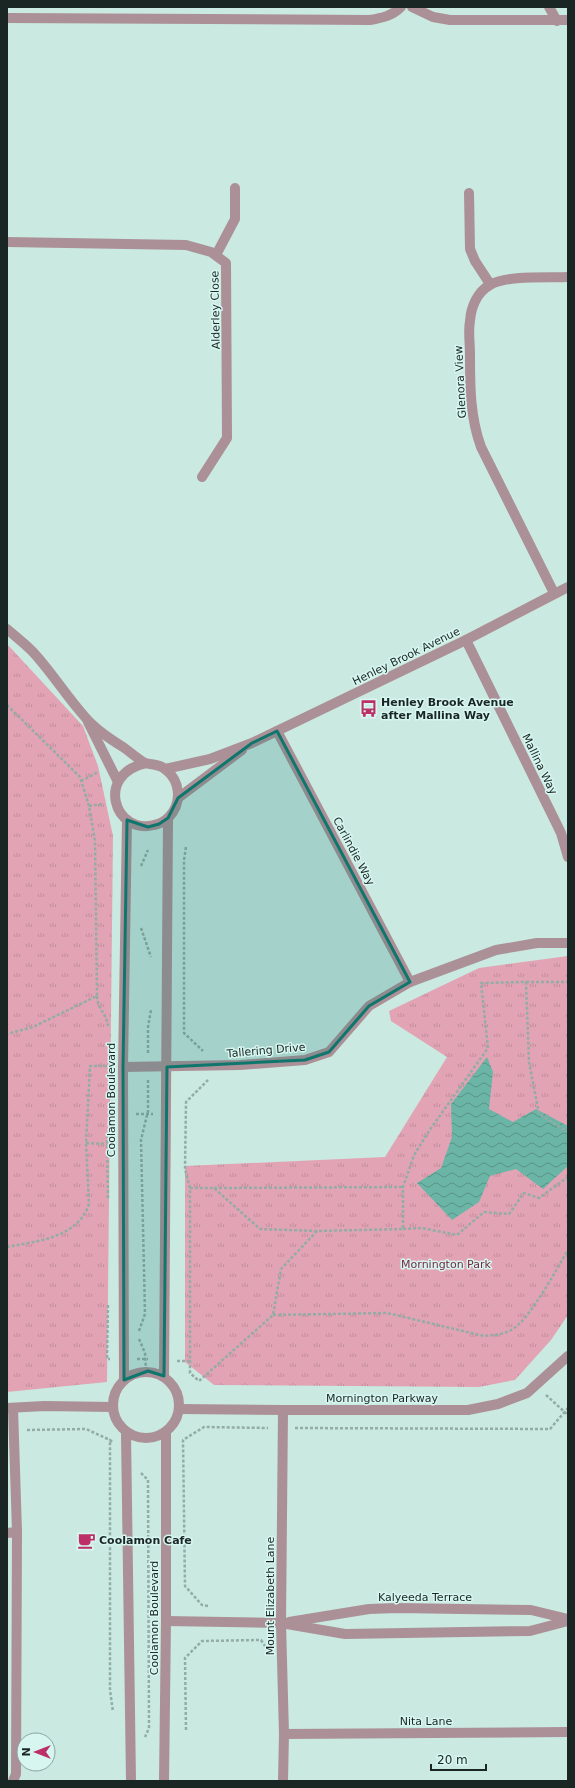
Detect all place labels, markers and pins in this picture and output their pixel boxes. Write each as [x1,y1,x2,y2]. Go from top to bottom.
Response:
place label: Henley Brook Avenue after Mallina Way [381,696,514,722]
bus stop icon: Henley Brook Avenue after Mallina Way [358,698,378,718]
cafe icon: Coolamon Cafe [76,1530,96,1550]
place label: Coolamon Cafe [99,1534,192,1547]

